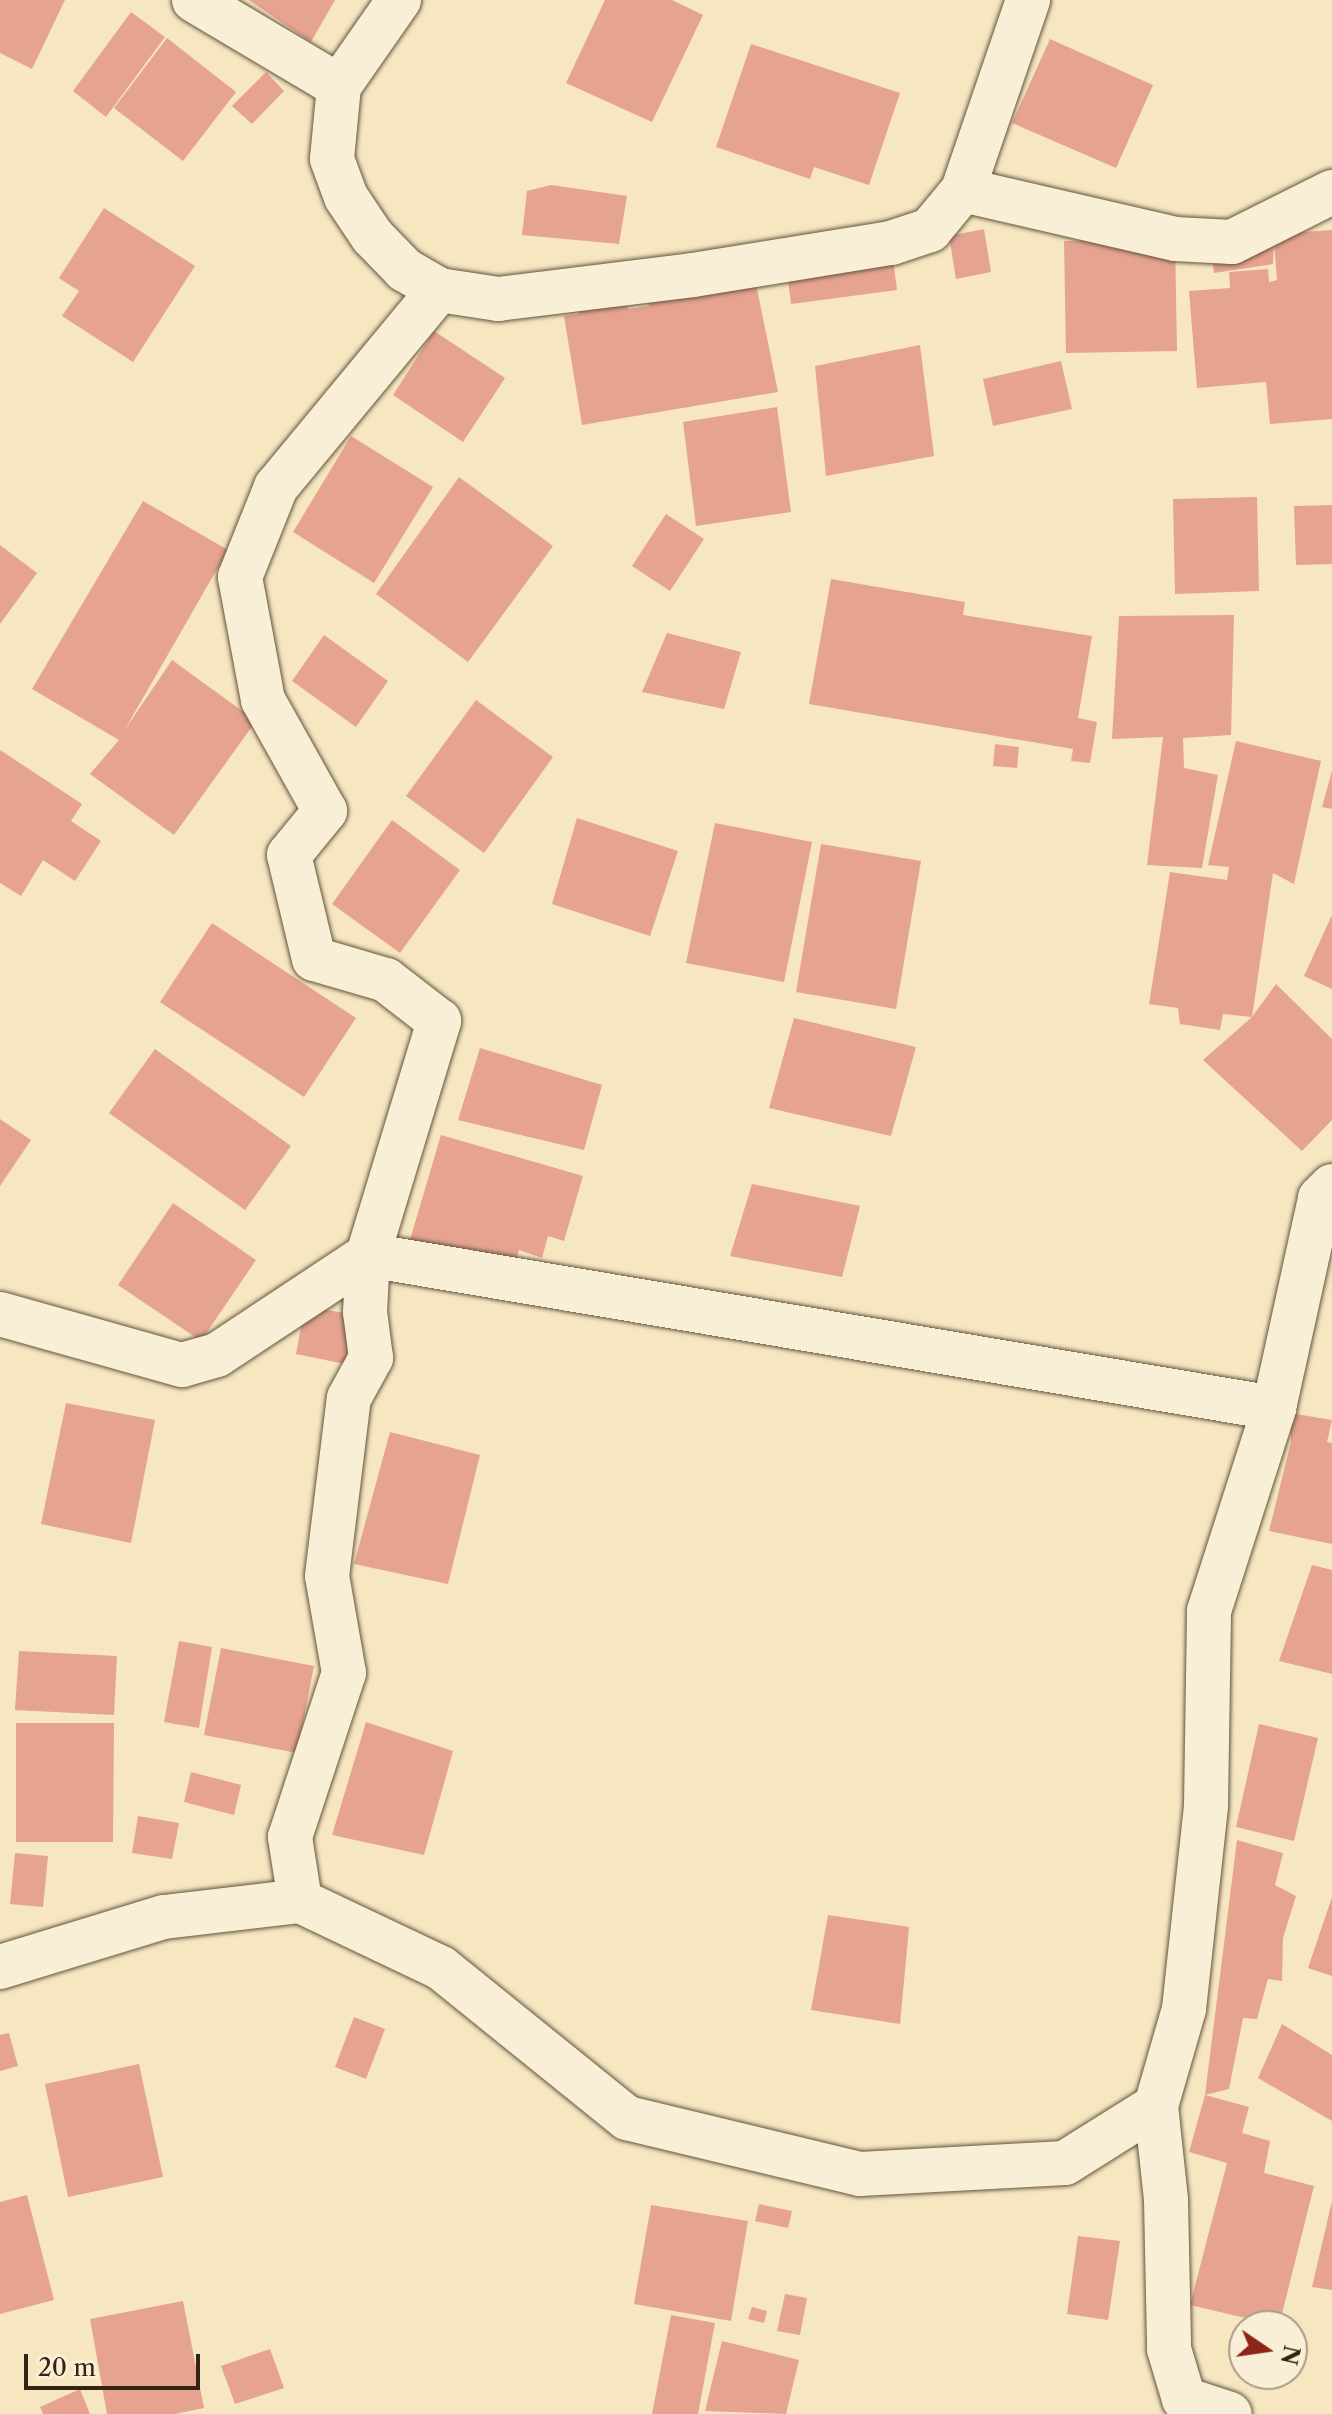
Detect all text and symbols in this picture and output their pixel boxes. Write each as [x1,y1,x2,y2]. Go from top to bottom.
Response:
north arrow [1228,2310,1308,2390]
scale bar [28,2338,204,2388]
text: N [1275,2343,1305,2367]
text: 20 m [38,2353,96,2382]

